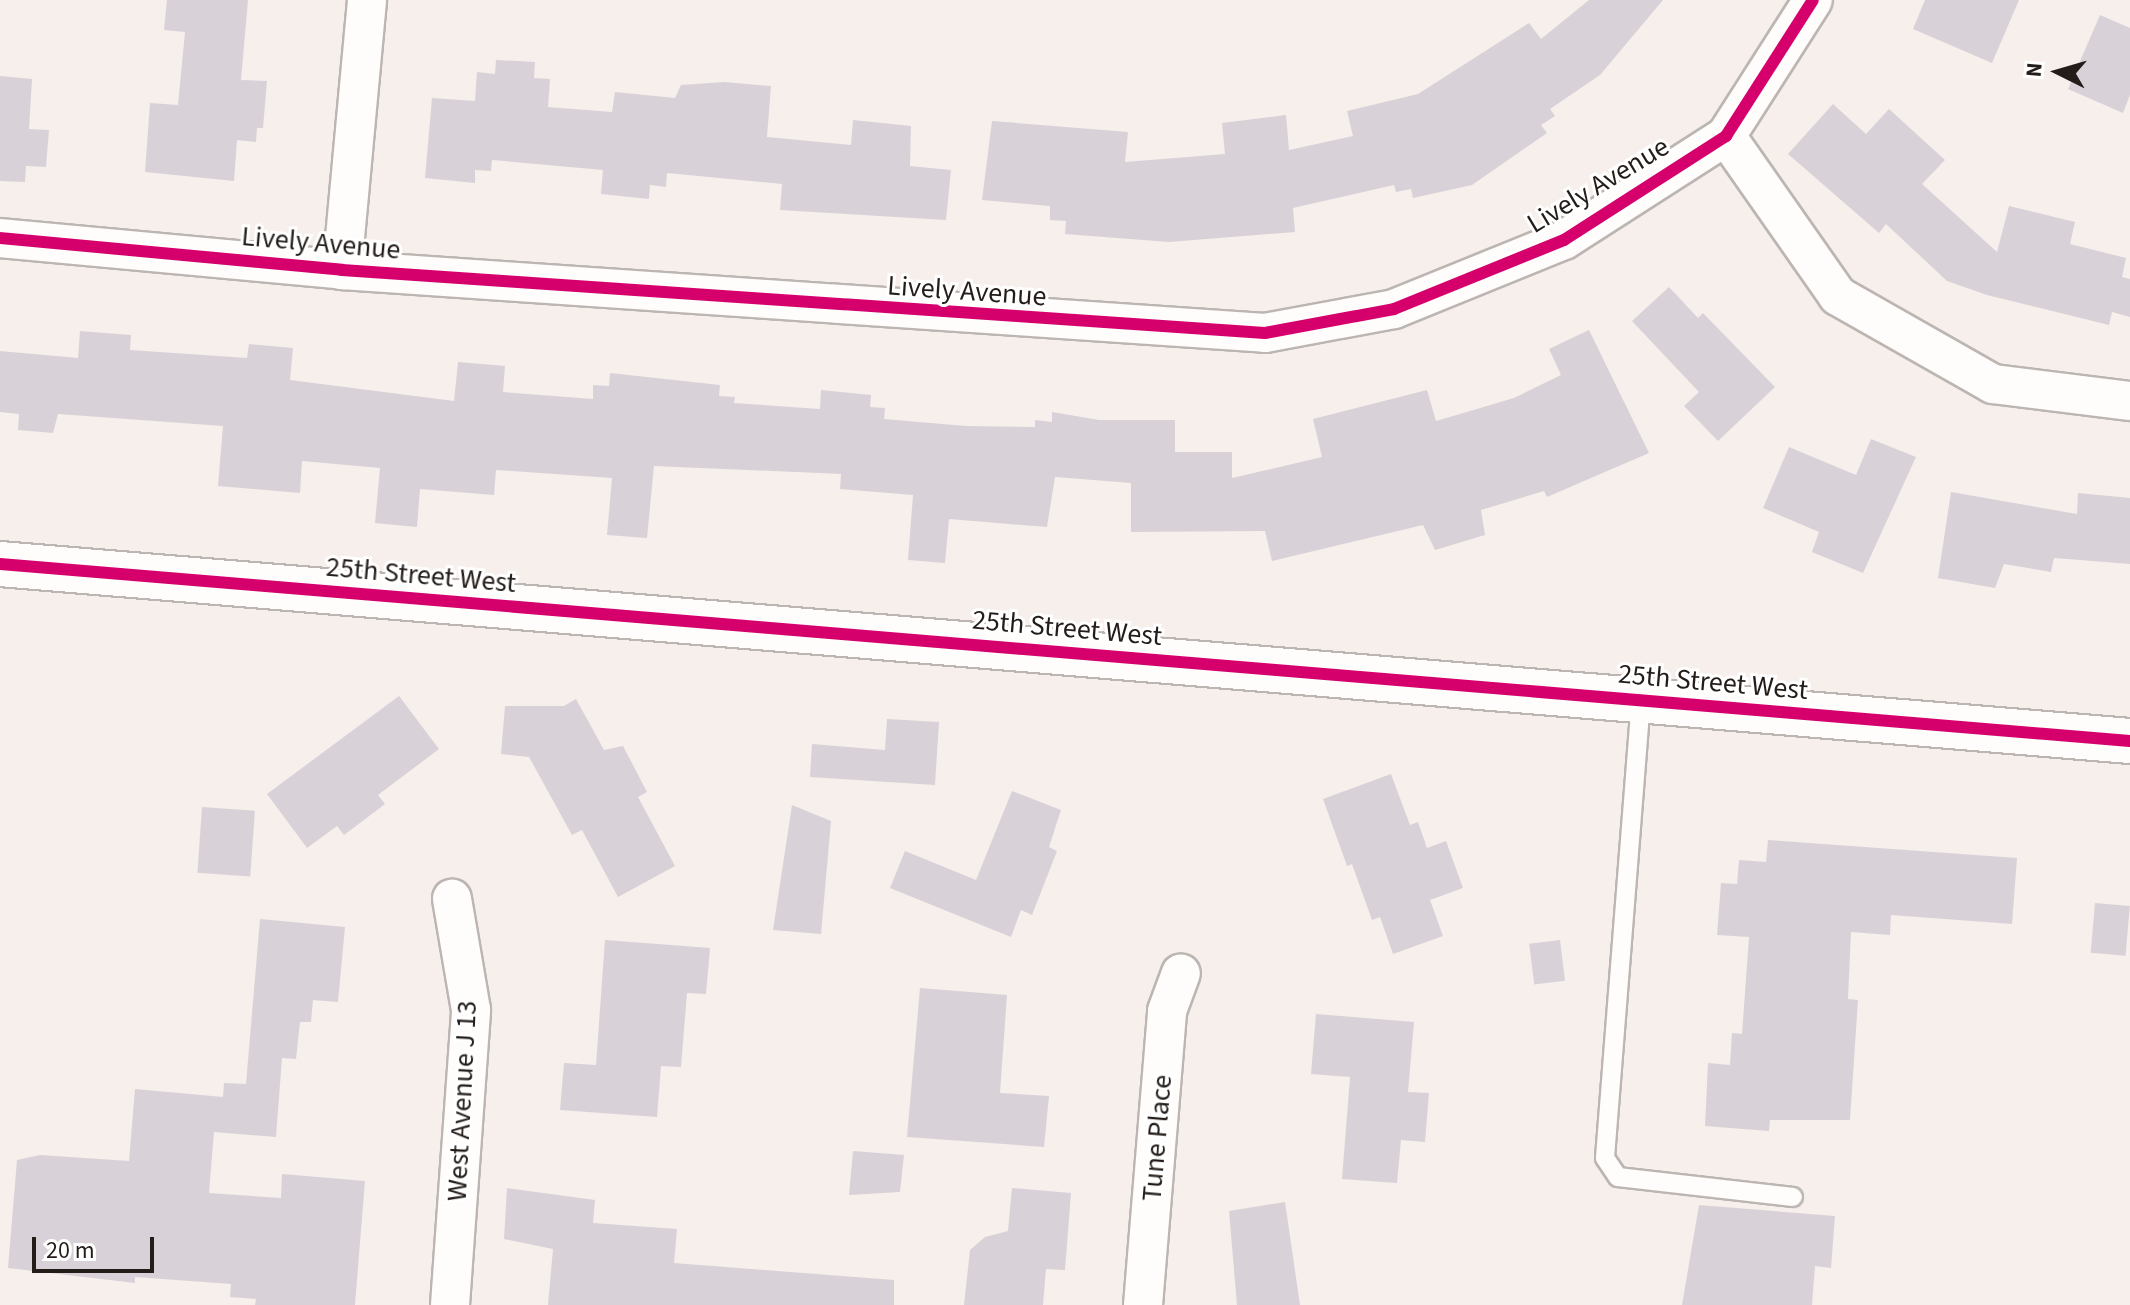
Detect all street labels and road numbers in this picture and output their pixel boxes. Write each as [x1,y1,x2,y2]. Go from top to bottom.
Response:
street label: Lively Avenue [1521,130,1675,240]
street label: Lively Avenue [240,219,402,267]
street label: Lively Avenue [886,269,1048,313]
street label: 25th Street West [325,550,517,600]
street label: 25th Street West [971,603,1163,653]
street label: 25th Street West [1617,657,1809,707]
street label: West Avenue J 13 [440,1000,484,1202]
street label: Tune Place [1135,1073,1179,1203]

